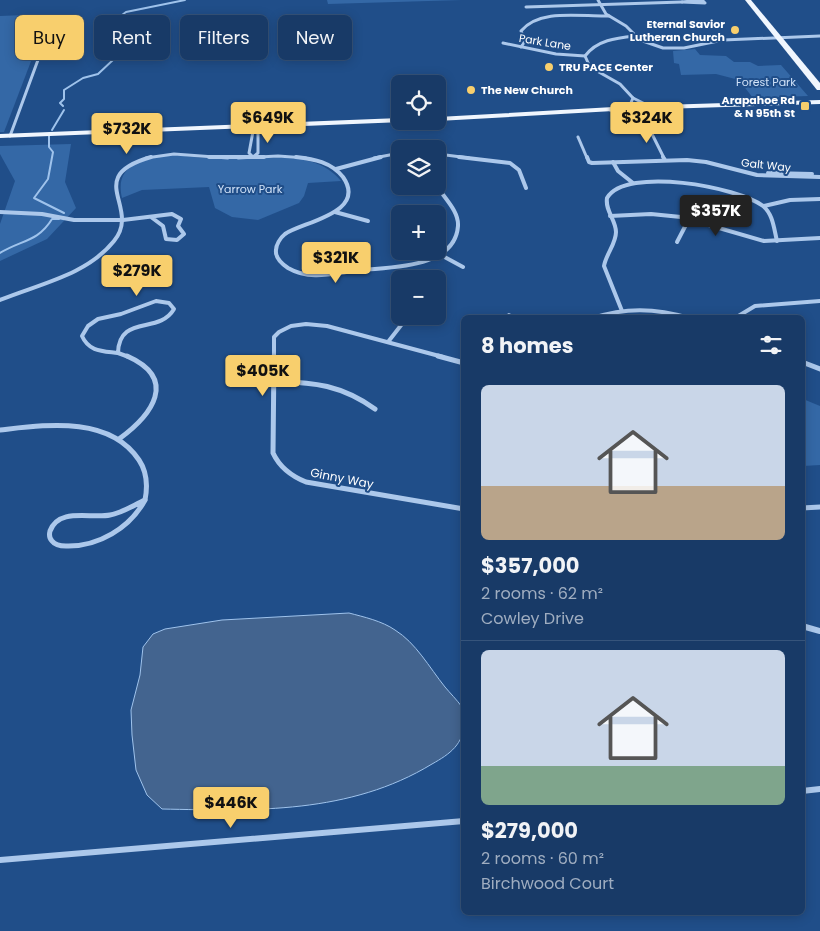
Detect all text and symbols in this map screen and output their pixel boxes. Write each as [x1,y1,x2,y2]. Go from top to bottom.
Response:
chip: Buy [15,15,84,60]
chip: Rent [94,15,170,60]
chip: Filters [180,15,268,60]
chip: New [278,15,352,60]
place label: Eternal Savior Lutheran Church [630,16,725,45]
marker: Eternal Savior Lutheran Church [729,24,741,36]
street label: Park Lane [518,30,572,54]
place label: TRU PACE Center [559,59,653,75]
marker: TRU PACE Center [543,61,555,73]
park label: Forest Park [736,74,796,90]
map controls [391,75,446,325]
button: locate [391,75,446,130]
place label: The New Church [481,82,573,98]
marker: The New Church [465,84,477,96]
place label: Arapahoe Rd & N 95th St [722,92,796,121]
marker: Arapahoe Rd & N 95th St [799,100,811,112]
pin: $649K [233,102,303,144]
pin: $324K [612,102,682,144]
text: $649K [242,106,294,129]
text: $324K [621,106,673,129]
pin: $732K [92,112,162,155]
text: $732K [102,117,152,140]
button: layers [391,140,446,195]
street label: Galt Way [740,154,792,176]
park label: Yarrow Park [218,181,283,197]
pin: $357K [681,194,751,237]
text: $357K [691,199,741,222]
button: + [391,205,446,260]
pin: $321K [301,242,371,284]
text: $321K [313,246,359,269]
pin: $279K [102,254,172,297]
text: $279K [112,259,162,282]
button: − [391,270,446,325]
text: 8 homes [481,331,573,360]
icon: filters [757,331,785,359]
pin: $405K [228,354,298,397]
text: $405K [236,359,290,382]
icon: home [588,417,678,507]
street label: Ginny Way [309,464,375,493]
text: $357,000 [481,551,580,580]
text: 2 rooms · 62 m² [481,582,603,605]
text: Cowley Drive [481,607,584,630]
icon: home [588,683,678,773]
pin: $446K [196,786,266,829]
text: $446K [204,791,258,814]
text: $279,000 [481,816,578,845]
text: 2 rooms · 60 m² [481,847,604,870]
text: Birchwood Court [481,872,614,895]

